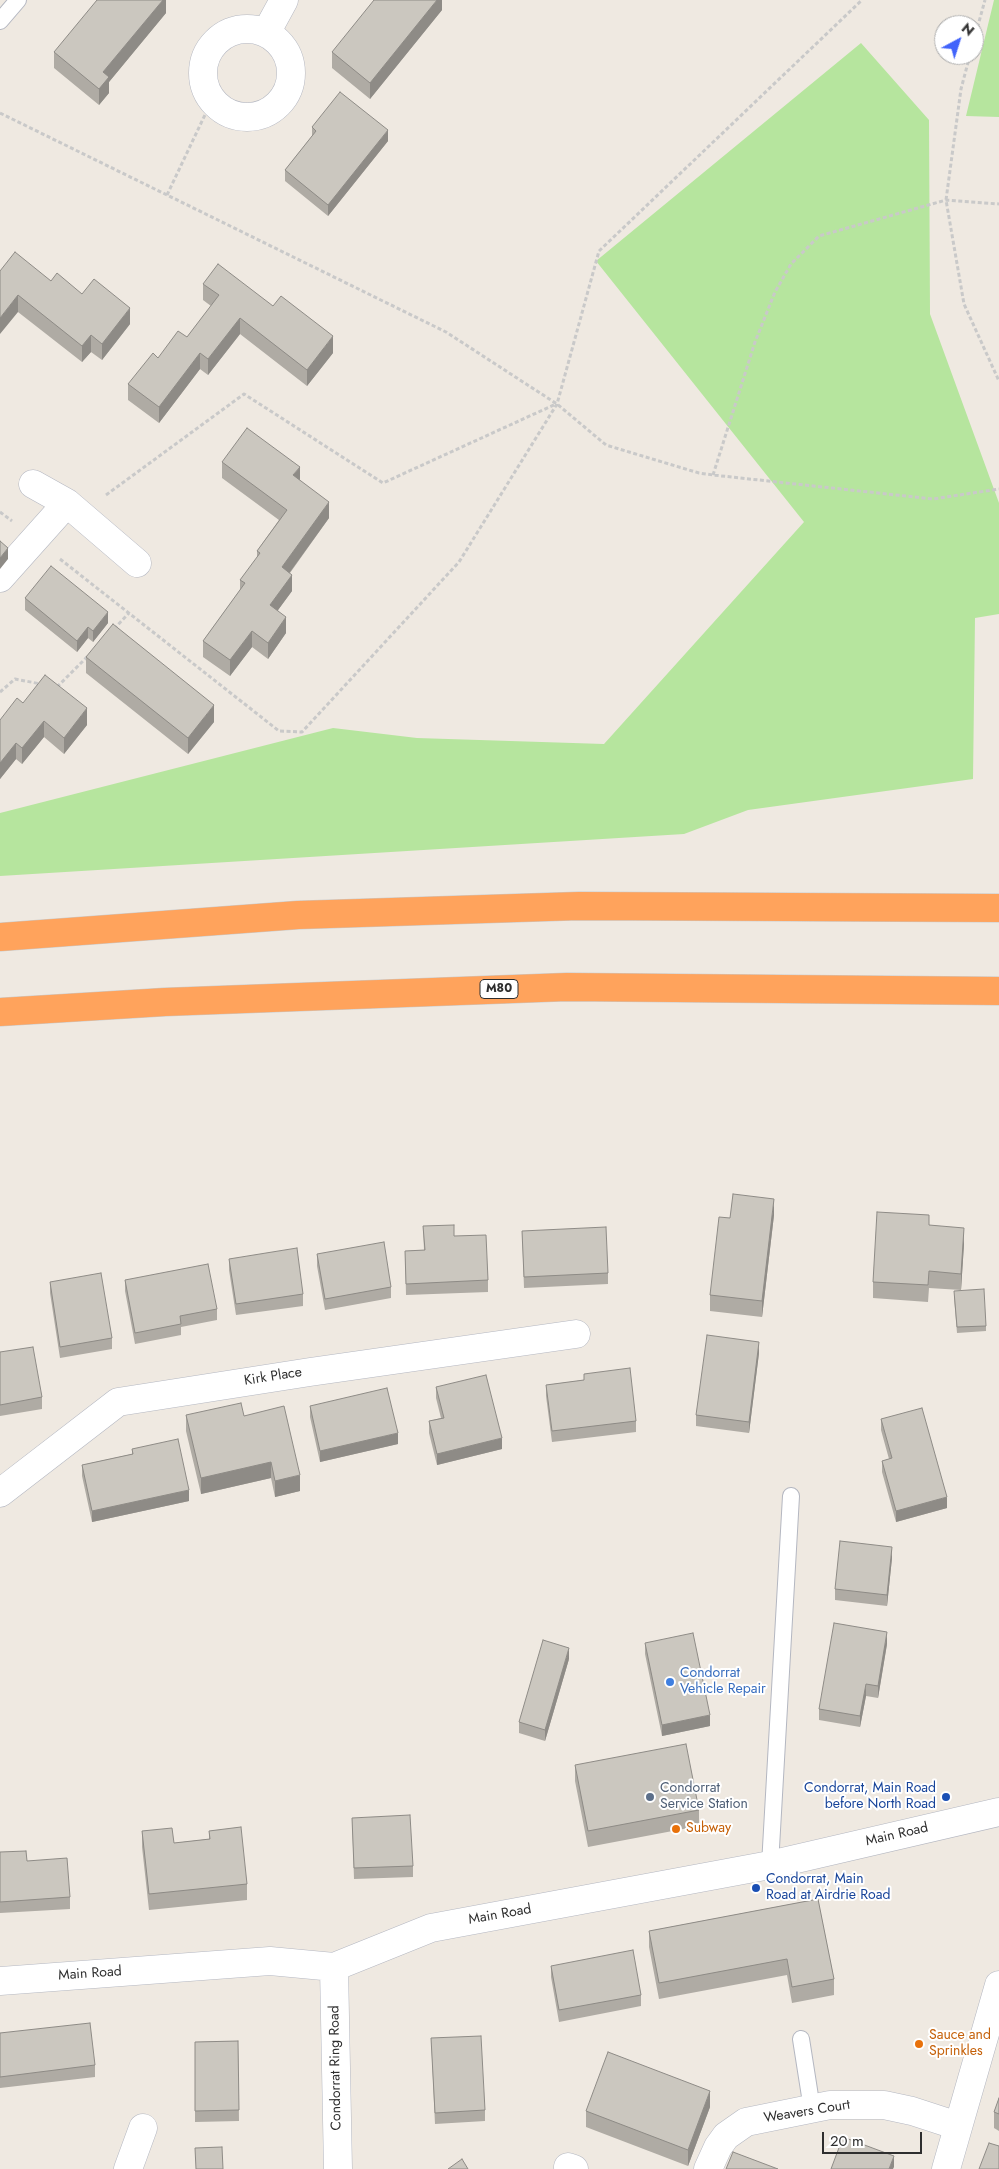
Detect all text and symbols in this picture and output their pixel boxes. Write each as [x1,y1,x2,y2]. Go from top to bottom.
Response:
north arrow [934,15,984,65]
text: N [957,18,979,41]
road number: M80 [480,980,518,999]
street label: Kirk Place [243,1364,303,1390]
place label: Condorrat Vehicle Repair [680,1666,766,1698]
marker: Condorrat Vehicle Repair [664,1676,676,1688]
place label: Condorrat Service Station [660,1781,748,1814]
place label: Condorrat, Main Road before North Road [804,1781,936,1814]
marker: Condorrat Service Station [644,1791,656,1803]
marker: Condorrat, Main Road before North Road [940,1791,952,1803]
street label: Main Road [864,1820,930,1850]
place label: Subway [686,1821,731,1837]
marker: Subway [670,1823,682,1835]
place label: Condorrat, Main Road at Airdrie Road [766,1872,890,1904]
marker: Condorrat, Main Road at Airdrie Road [750,1882,762,1894]
street label: Main Road [467,1901,533,1929]
street label: Main Road [58,1963,122,1985]
street label: Condorrat Ring Road [327,2005,345,2131]
place label: Sauce and Sprinkles [929,2028,991,2060]
marker: Sauce and Sprinkles [913,2038,925,2050]
street label: Weavers Court [763,2097,851,2127]
scale bar [824,2122,924,2154]
text: 20 m [830,2130,864,2152]

